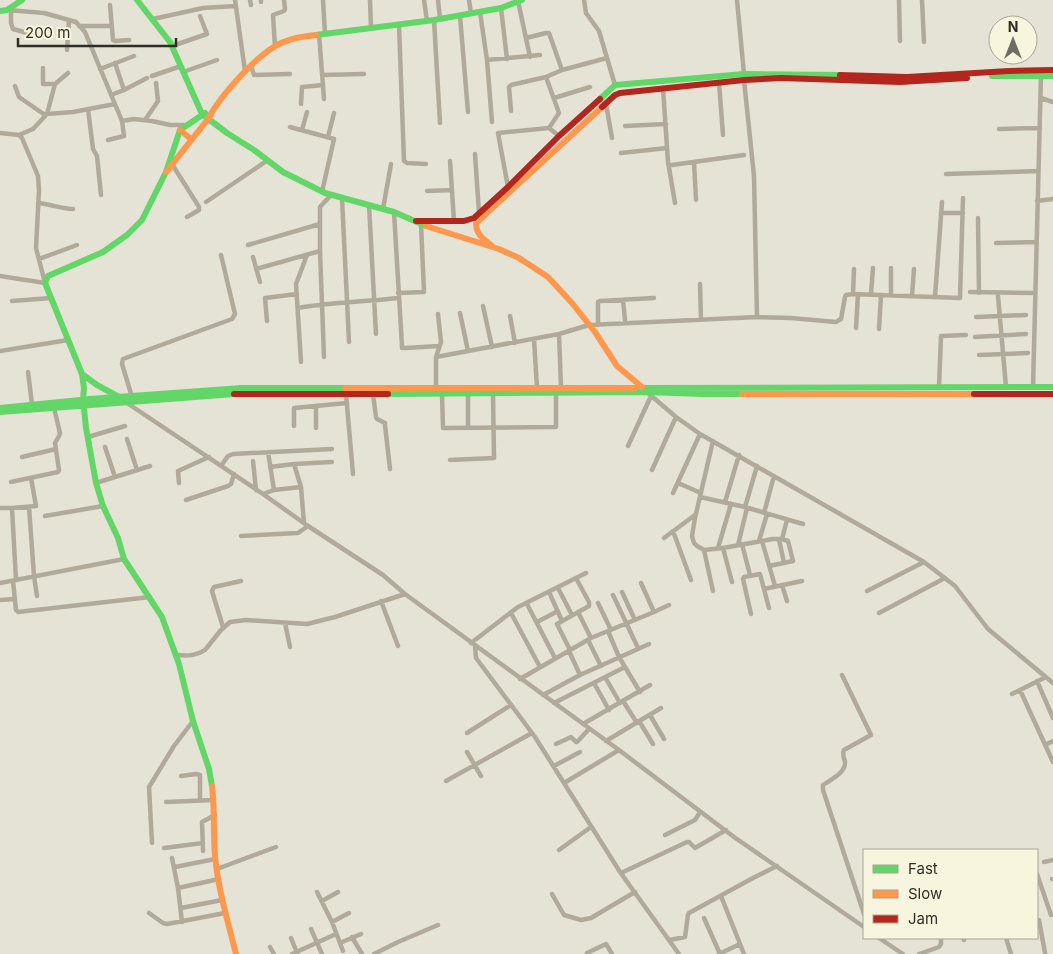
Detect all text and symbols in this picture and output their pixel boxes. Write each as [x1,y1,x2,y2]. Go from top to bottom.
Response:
scale bar [18,15,175,47]
north arrow [988,15,1038,65]
text: N [1008,18,1018,35]
text: 200 m [25,23,70,42]
legend [863,849,1038,939]
text: Fast [908,859,938,878]
text: Slow [908,884,942,903]
text: Jam [908,909,938,928]

